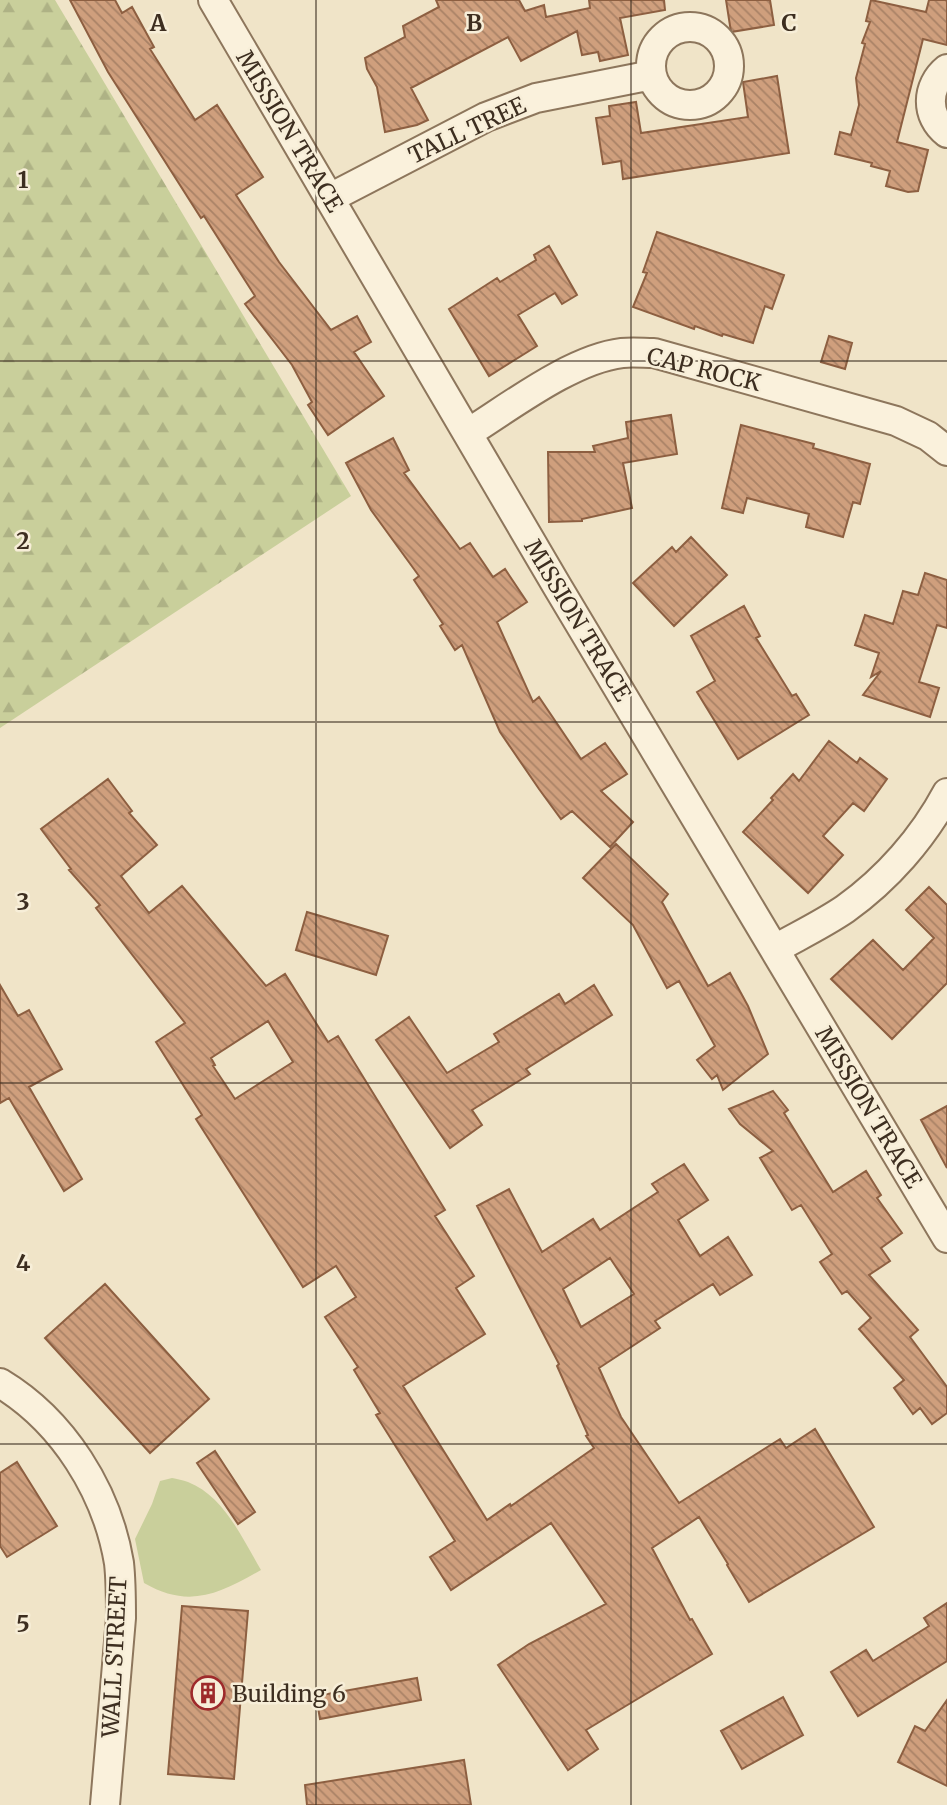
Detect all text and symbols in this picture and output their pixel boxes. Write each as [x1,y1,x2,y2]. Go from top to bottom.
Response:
text: A [149,8,167,37]
text: B [466,8,482,37]
text: C [781,8,797,37]
street label: MISSION TRACE [230,45,350,217]
street label: TALL TREE [404,90,531,170]
text: 1 [18,165,29,194]
street label: CAP ROCK [644,341,764,397]
text: 2 [16,526,30,555]
street label: MISSION TRACE [518,534,638,706]
text: 3 [16,887,30,916]
street label: MISSION TRACE [809,1021,929,1193]
text: 4 [16,1248,31,1277]
street label: WALL STREET [95,1576,133,1739]
text: 5 [16,1609,30,1638]
building icon: Building 6 [189,1674,227,1712]
place label: Building 6 [232,1679,346,1708]

